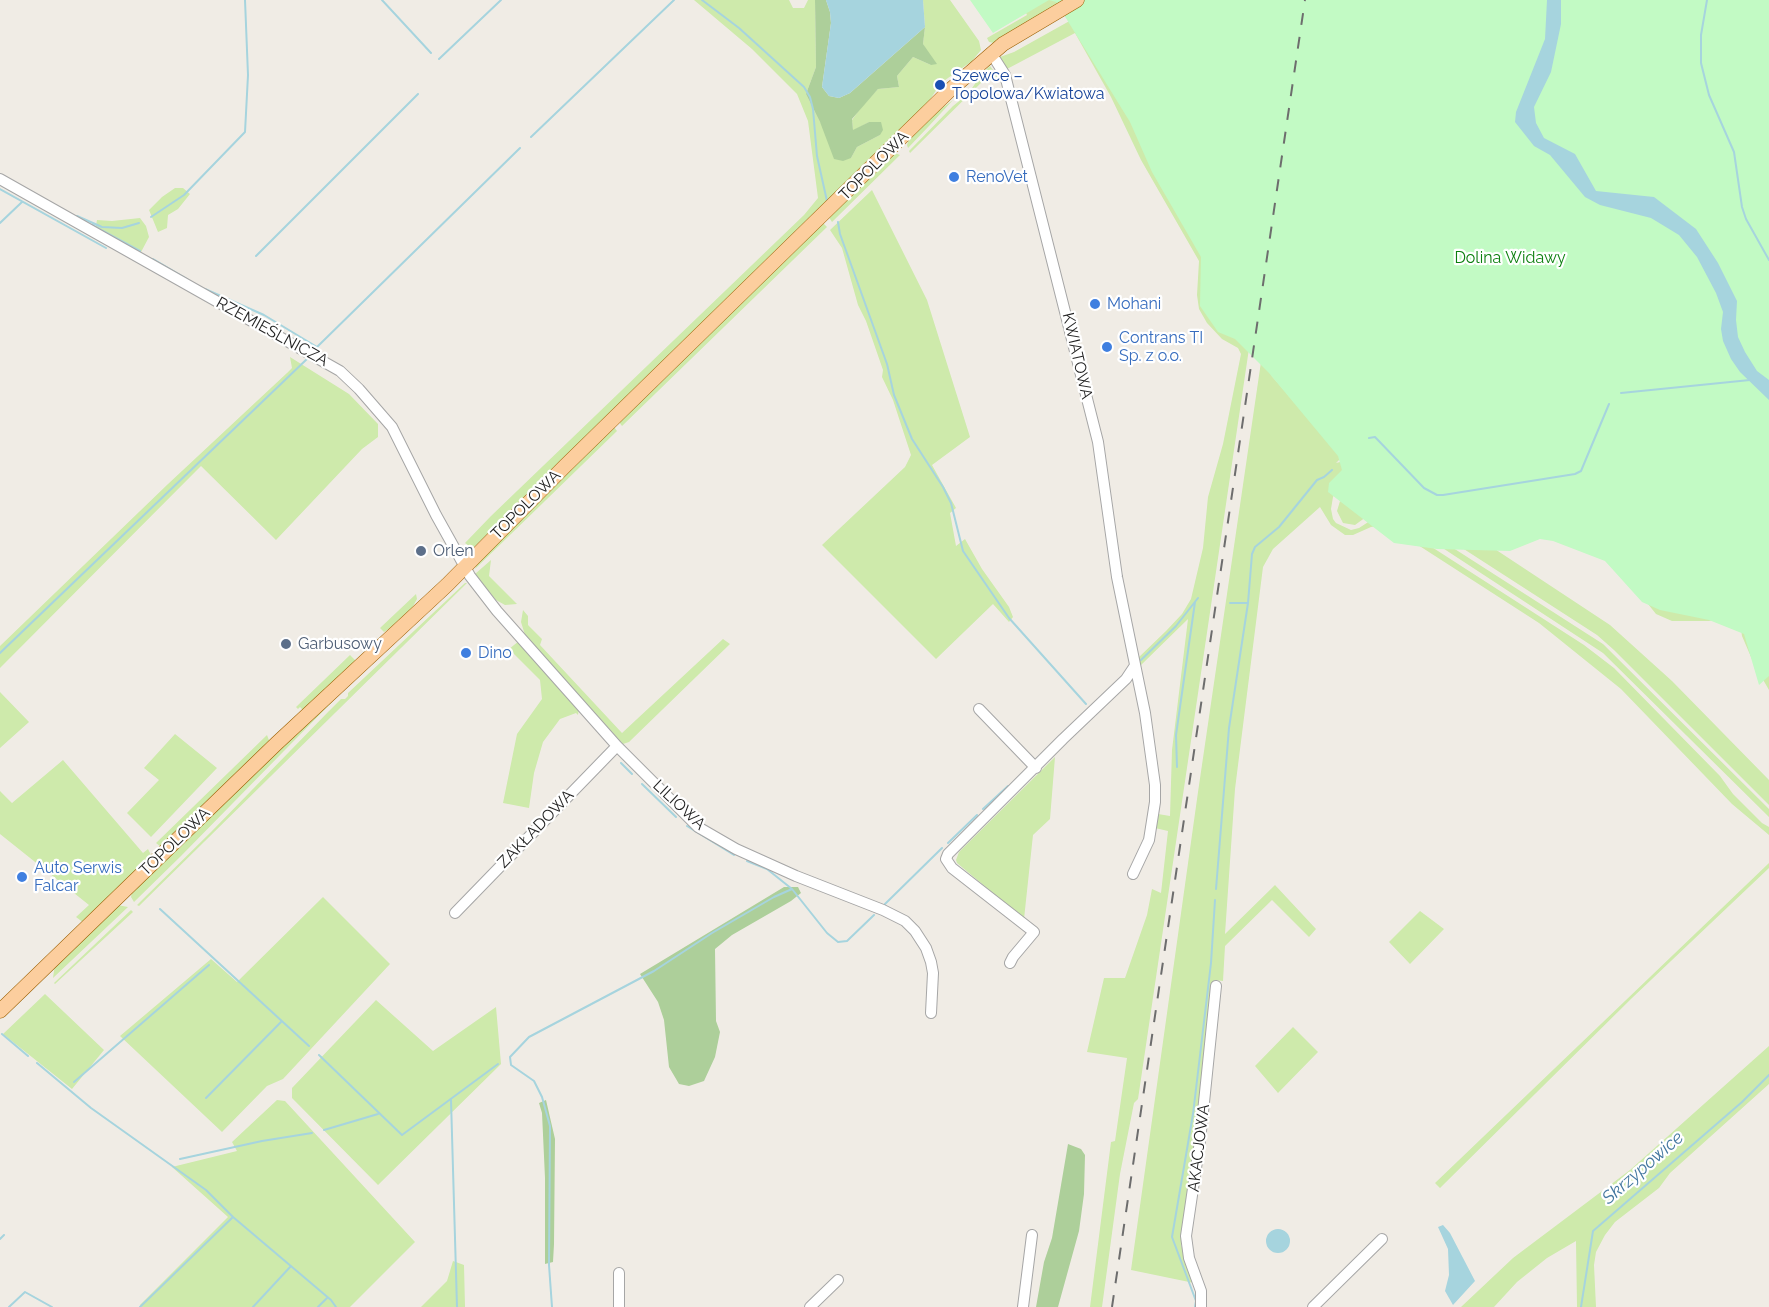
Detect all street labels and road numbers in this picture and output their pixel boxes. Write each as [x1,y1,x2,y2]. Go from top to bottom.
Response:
street label: TOPOLOWA [835,127,913,205]
street label: RZEMIEŚLNICZA [213,293,331,371]
street label: KWIATOWA [1058,311,1096,401]
street label: TOPOLOWA [487,466,565,544]
street label: LILIOWA [649,776,709,834]
street label: ZAKŁADOWA [494,786,578,872]
street label: TOPOLOWA [136,804,214,880]
street label: AKACJOWA [1184,1103,1214,1193]

